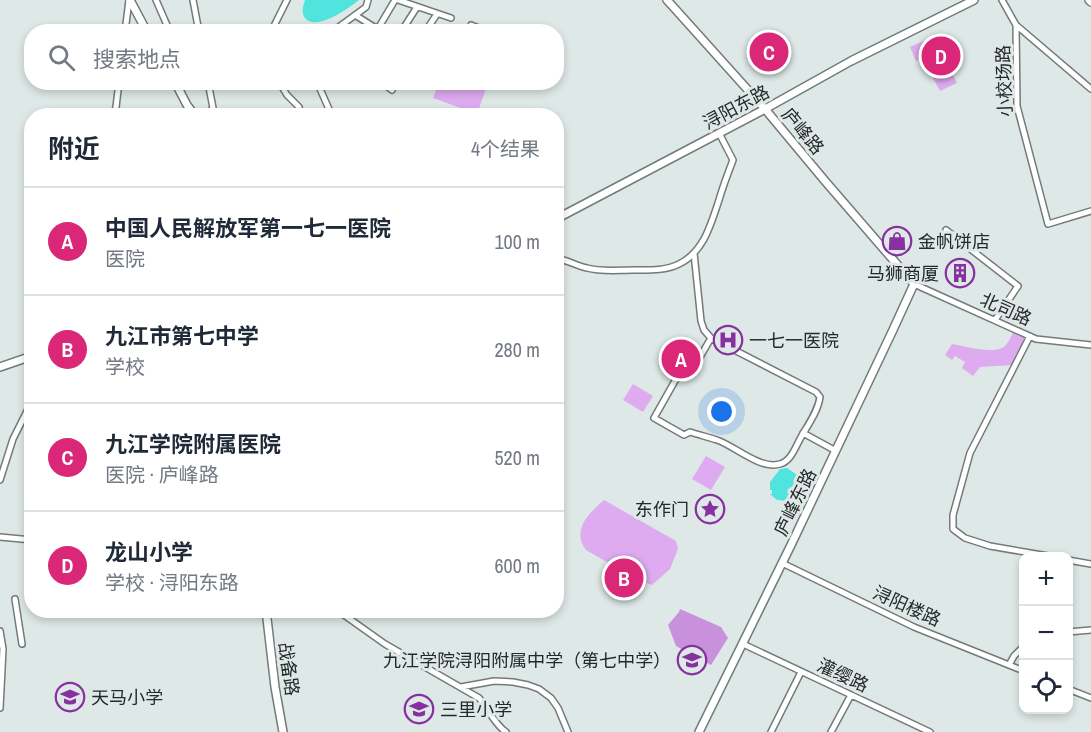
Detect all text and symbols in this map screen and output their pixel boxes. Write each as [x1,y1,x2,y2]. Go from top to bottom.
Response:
search box [24,24,564,90]
pin: C [750,29,788,74]
pin: D [922,34,960,78]
icon: search [45,41,78,74]
text: 搜索地点 [93,44,181,74]
street label: 小校场路 [990,45,1018,117]
street label: 浔阳东路 [698,79,774,135]
street label: 庐峰路 [776,102,830,160]
text: 附近 [48,131,100,166]
text: 4个结果 [471,135,540,162]
text: 中国人民解放军第一七一医院 [105,213,391,243]
shop icon: 金帆饼店 [881,225,913,257]
text: A [62,228,73,255]
text: 100 m [494,228,540,255]
place label: 金帆饼店 [918,229,990,254]
text: 医院 [105,245,145,272]
building icon: 马狮商厦 [944,257,976,289]
place label: 马狮商厦 [867,261,939,286]
street label: 北司路 [976,287,1036,331]
text: 九江市第七中学 [105,321,259,351]
hospital icon: 一七一医院 [712,324,744,356]
place label: 一七一医院 [749,328,839,353]
text: B [62,336,73,363]
text: 280 m [494,336,540,363]
pin: A [662,336,700,382]
text: 学校 [105,353,145,380]
your location [707,397,736,426]
text: 九江学院附属医院 [105,429,281,459]
text: C [62,444,73,471]
text: 520 m [494,444,540,471]
text: 医院 · 庐峰路 [105,461,219,488]
street label: 庐峰东路 [768,464,822,540]
place icon: 东作门 [694,493,726,525]
place label: 东作门 [635,497,689,522]
text: 龙山小学 [105,537,193,567]
text: D [62,552,73,579]
text: 600 m [494,552,540,579]
map controls [1019,552,1073,714]
button: + [1019,552,1073,606]
pin: B [604,556,644,600]
text: 学校 · 浔阳东路 [105,569,239,596]
street label: 浔阳楼路 [869,580,945,632]
button: − [1019,606,1073,660]
street label: 战备路 [273,641,305,697]
school or university icon: 九江学院浔阳附属中学（第七中学） [676,644,708,676]
place label: 九江学院浔阳附属中学（第七中学） [383,648,671,673]
street label: 灌缨路 [813,652,873,698]
button: locate [1019,660,1073,714]
school or university icon: 天马小学 [54,681,86,713]
place label: 天马小学 [91,685,163,710]
school or university icon: 三里小学 [403,693,435,725]
place label: 三里小学 [440,697,512,722]

